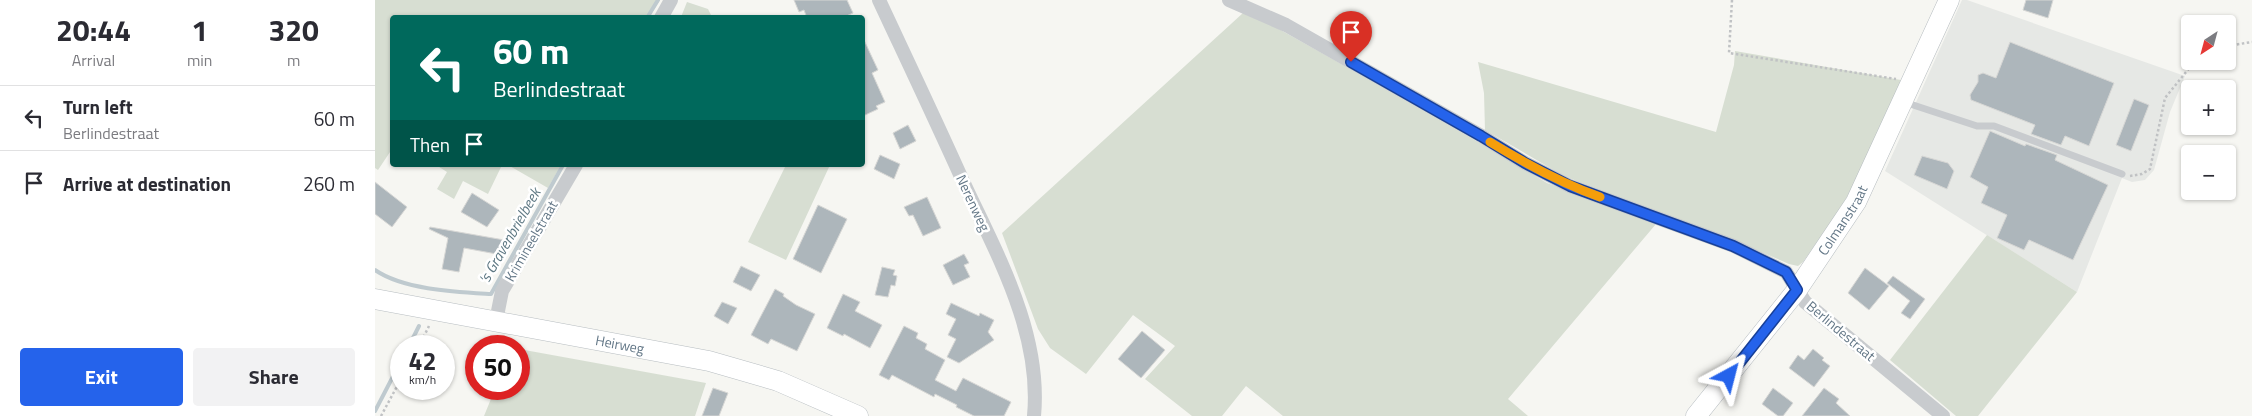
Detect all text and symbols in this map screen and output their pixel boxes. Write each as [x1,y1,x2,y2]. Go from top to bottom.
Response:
text: 20:44 [56,7,131,53]
text: 1 [191,7,208,53]
text: 320 [269,7,319,53]
pin [1330,11,1372,62]
north arrow [2181,15,2236,70]
map controls [2181,15,2236,200]
icon: arrive [1337,18,1365,46]
text: 60 m [493,24,569,78]
icon: left [410,35,475,100]
text: Arrival [72,48,115,72]
text: min [187,48,212,72]
text: m [287,48,300,72]
text: Berlindestraat [493,72,625,106]
button: + [2181,80,2236,135]
text: Turn left [63,92,133,121]
icon: left [20,104,48,132]
text: 60 m [314,104,355,133]
text: Berlindestraat [63,121,159,145]
text: Then [410,130,450,159]
icon: arrive [460,130,488,158]
button: − [2181,145,2236,200]
icon: arrive [20,169,48,197]
text: Arrive at destination [63,169,231,198]
text: 260 m [303,169,355,198]
street label: Nerenweg [951,171,996,235]
water label: 's Gravenbrielbeek [473,182,547,288]
street label: Colmanstraat [1812,182,1872,259]
street label: Krimineelstraat [499,196,562,285]
street label: Berlindestraat [1802,296,1880,366]
street label: Heirweg [594,329,646,359]
speed limit sign: 50 [465,335,530,400]
text: 42 [408,342,437,380]
button: Exit [20,348,183,406]
button: Share [193,348,355,406]
position arrow [1702,349,1754,401]
text: km/h [409,370,436,389]

